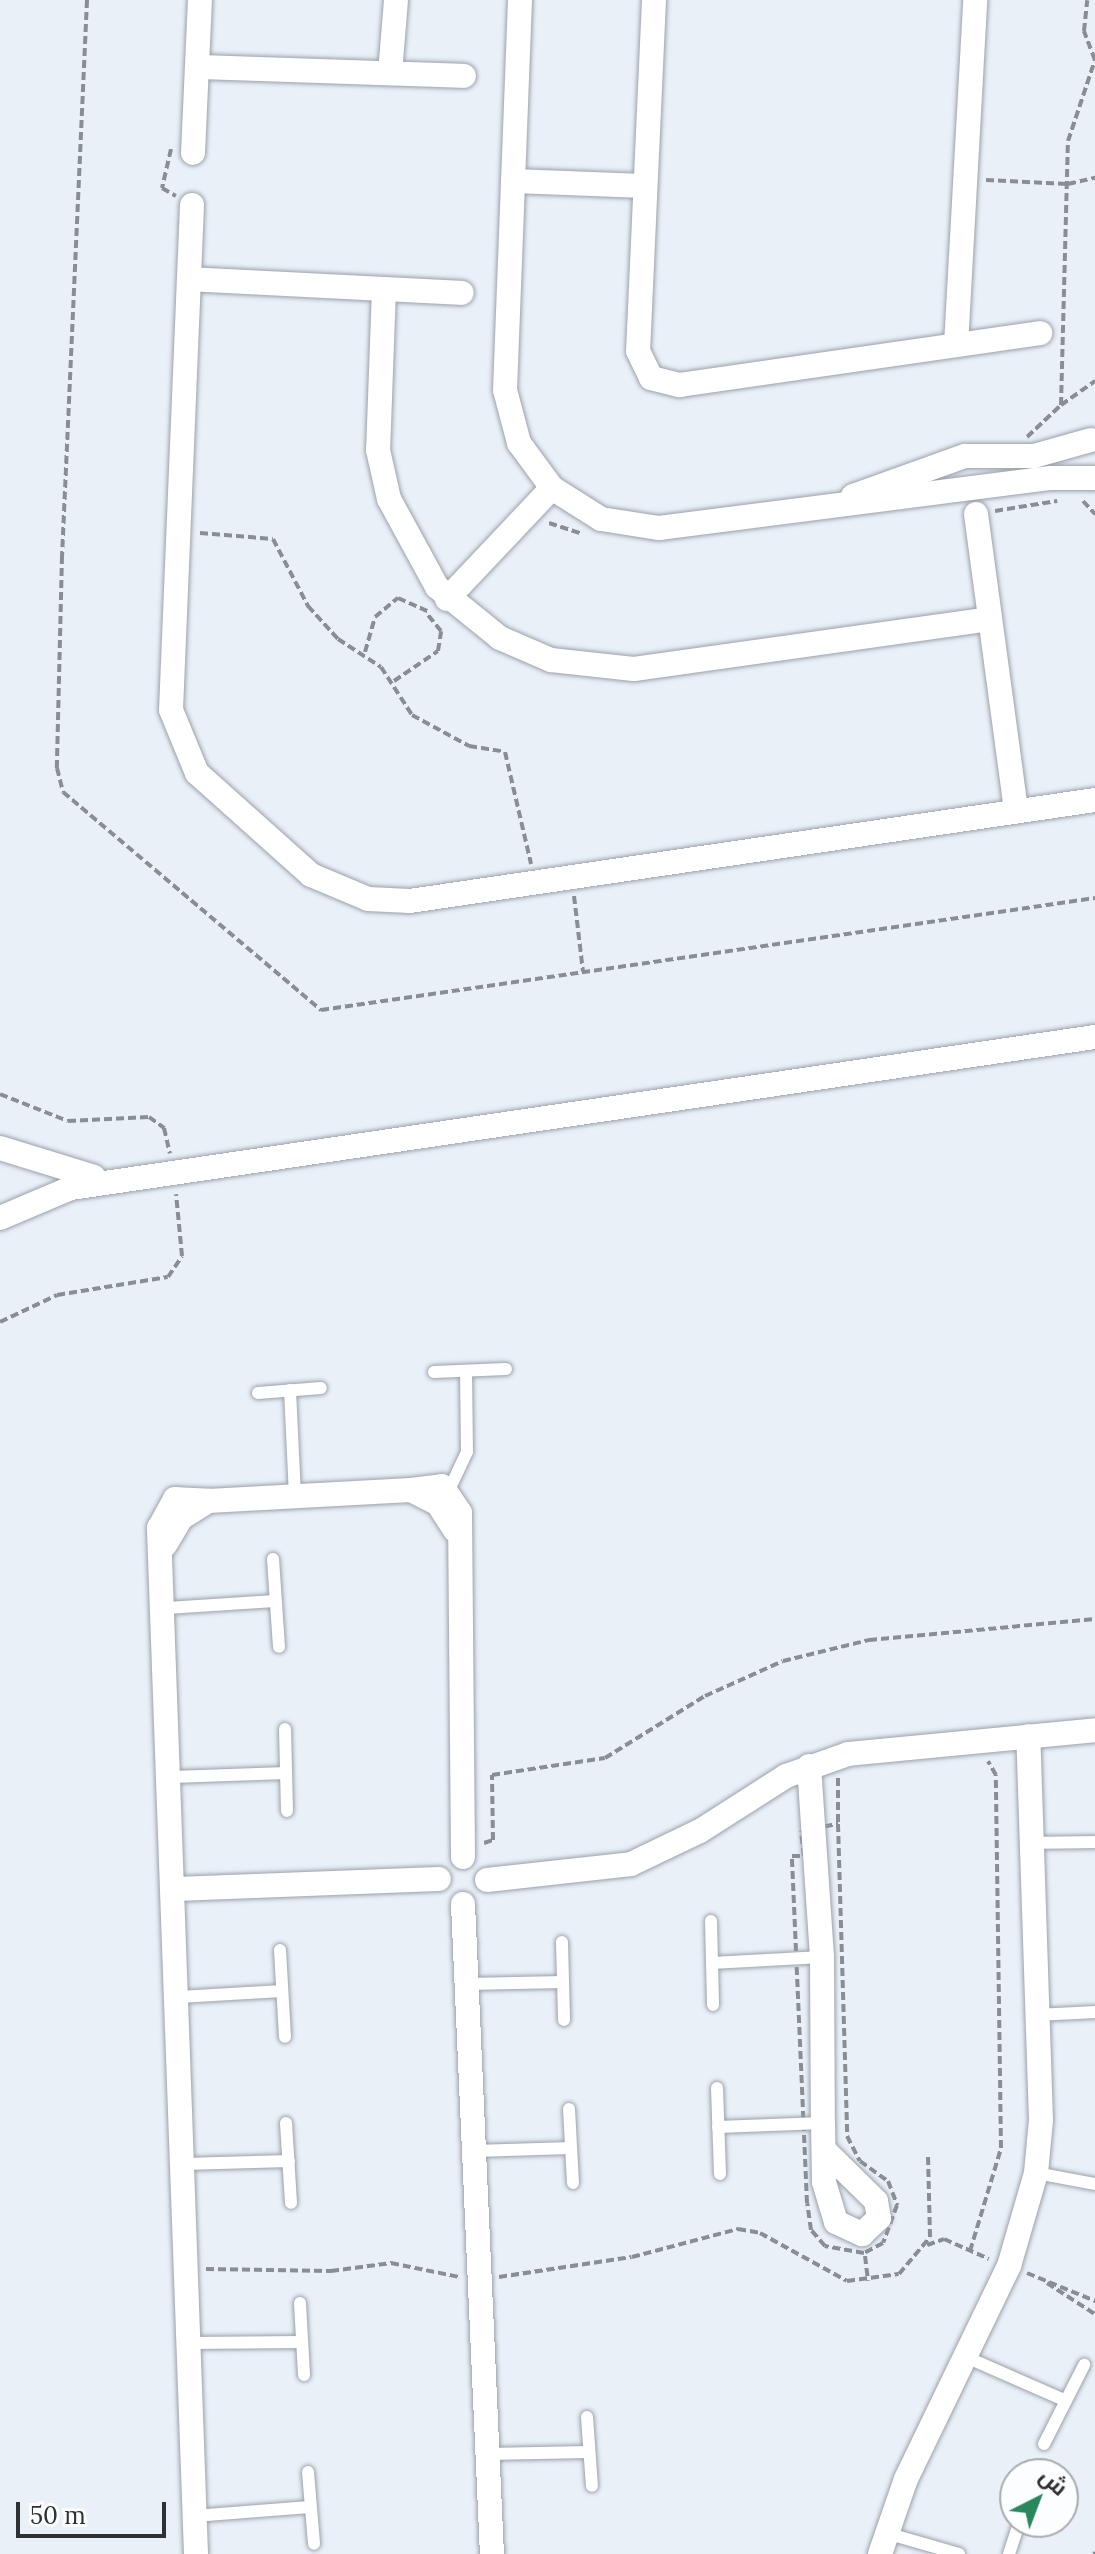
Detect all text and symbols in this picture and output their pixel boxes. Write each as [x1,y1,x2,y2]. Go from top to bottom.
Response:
north arrow [999,2458,1079,2538]
text: ش [1034,2462,1074,2501]
scale bar [20,2486,170,2536]
text: 50 m [30,2500,86,2531]

